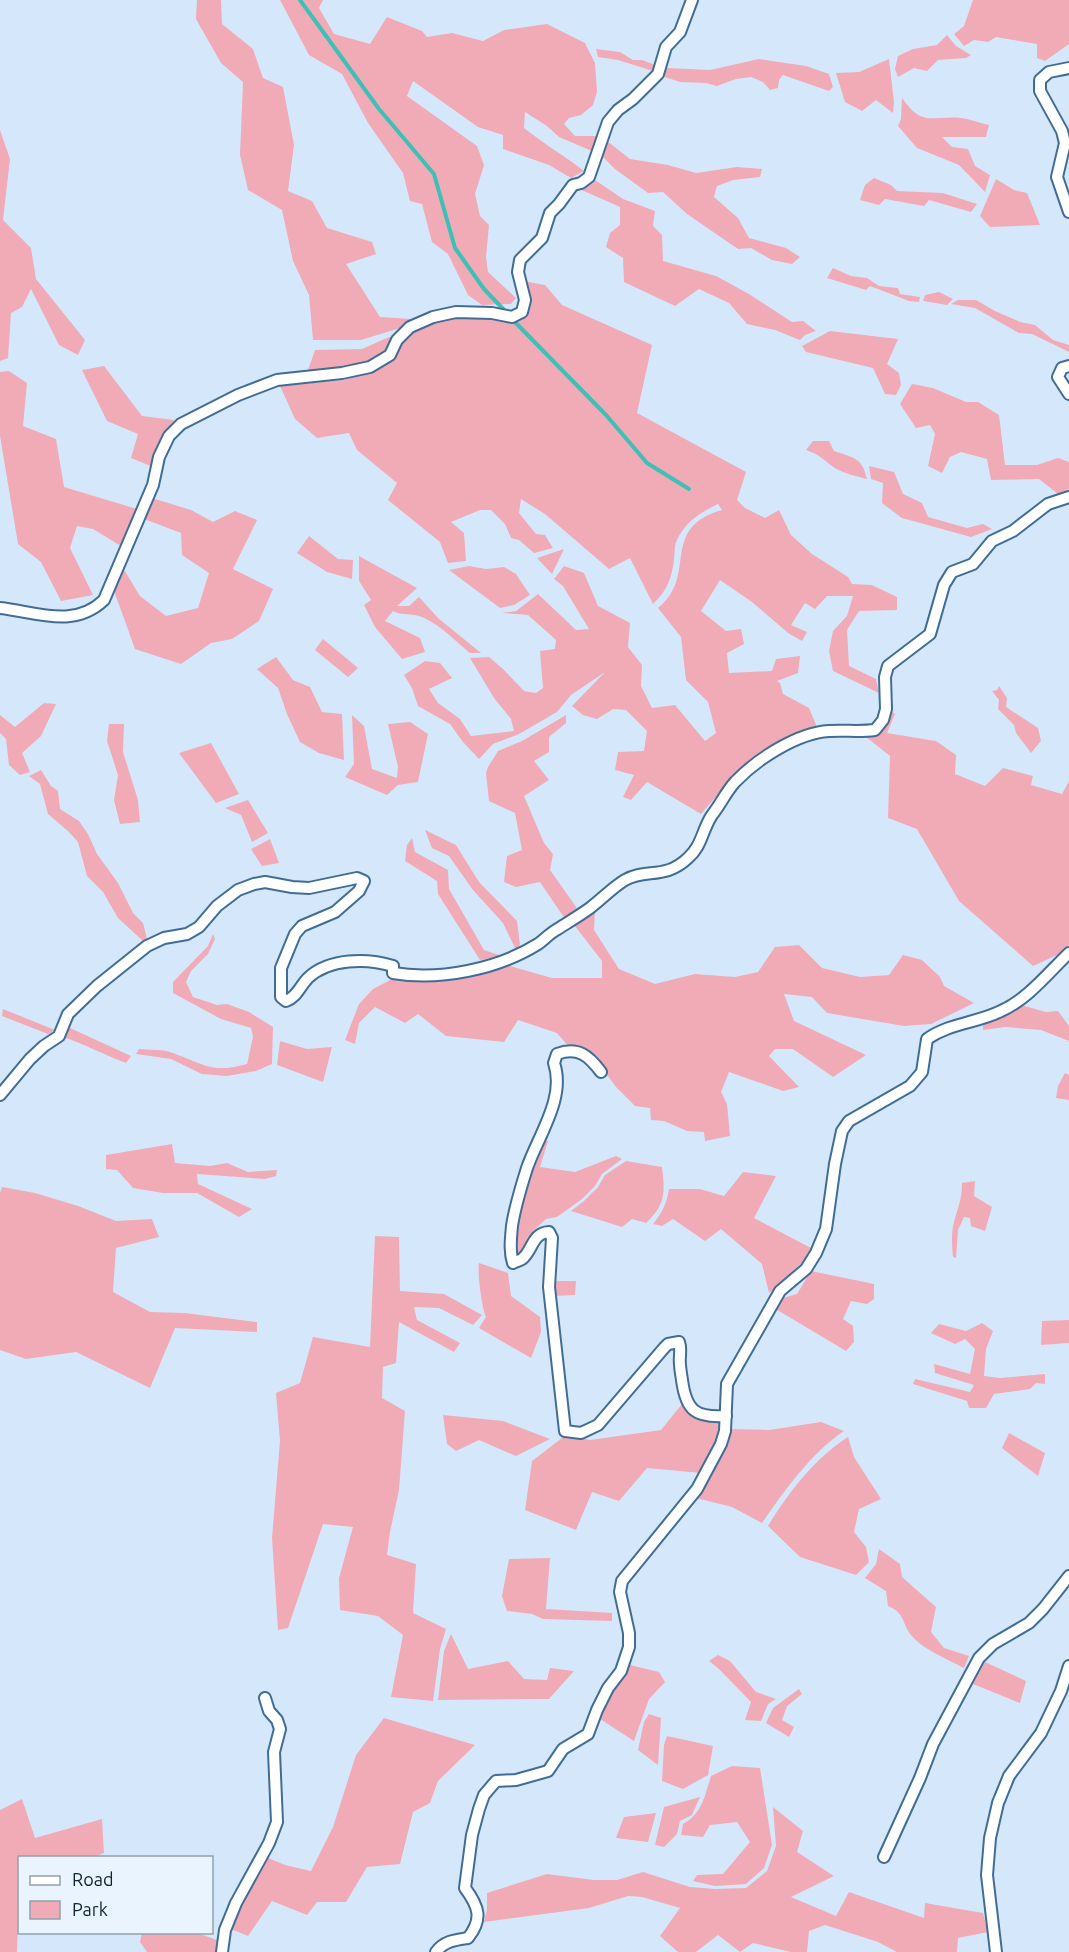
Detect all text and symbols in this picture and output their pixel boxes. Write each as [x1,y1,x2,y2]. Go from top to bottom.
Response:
legend [18,1856,213,1934]
text: Road [72,1869,114,1889]
text: Park [72,1899,108,1919]

